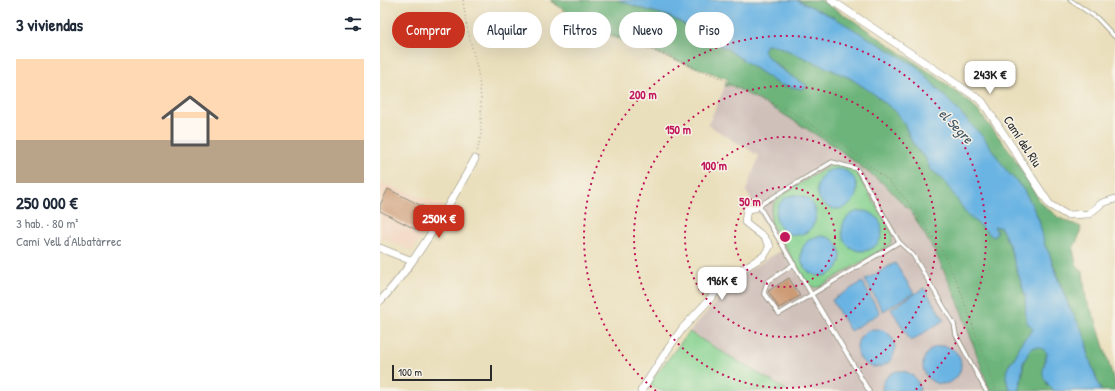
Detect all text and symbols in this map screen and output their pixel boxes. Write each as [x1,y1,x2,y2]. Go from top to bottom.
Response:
chip: Comprar [392,12,465,48]
chip: Alquilar [473,12,542,48]
chip: Filtros [550,12,611,48]
chip: Nuevo [619,12,677,48]
chip: Piso [685,12,734,48]
text: 3 viviendas [16,13,83,36]
icon: filters [342,13,364,35]
pin: 243K € [957,61,1023,95]
text: 243K € [974,65,1006,83]
icon: home [154,85,226,157]
text: 200 m [629,86,657,103]
water label: el Segre [934,104,979,149]
street label: Camí del Riu [1000,112,1046,170]
text: 150 m [665,121,691,138]
text: 100 m [701,157,727,174]
text: 250 000 € [16,191,78,214]
text: 50 m [739,193,761,210]
pin: 250K € [406,205,472,239]
text: 250K € [422,209,456,227]
text: 3 hab. · 80 m² [16,214,78,232]
centre of rings [778,230,792,244]
text: Camí Vell d'Albatàrrec [16,232,121,250]
pin: 196K € [689,267,755,301]
text: 196K € [707,271,737,289]
scale bar [392,363,492,382]
text: 100 m [398,365,422,379]

